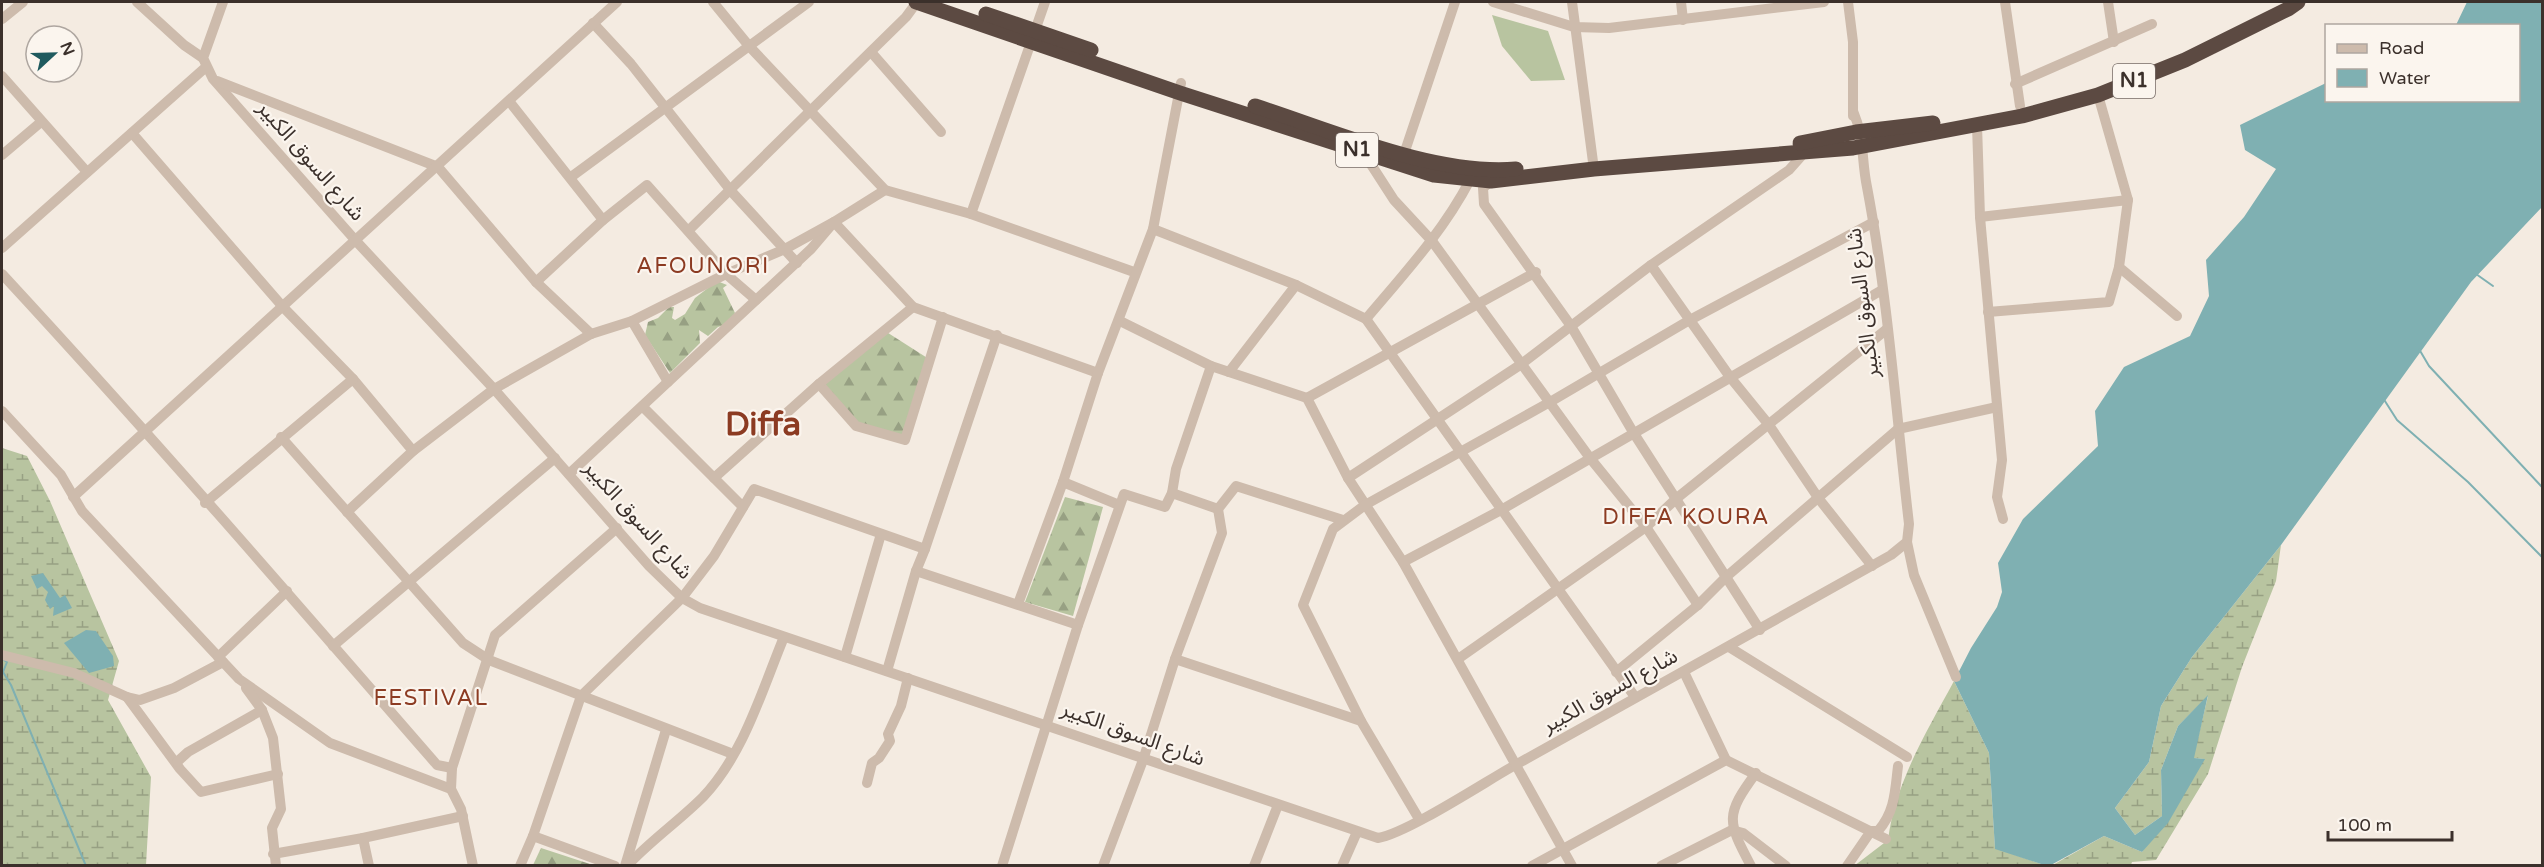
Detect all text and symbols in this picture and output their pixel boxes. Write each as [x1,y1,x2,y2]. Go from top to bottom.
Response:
north arrow [24,24,84,84]
legend [2325,24,2520,102]
text: Road [2379,37,2424,59]
text: N [55,39,79,58]
road number: N1 [2113,64,2155,98]
text: Water [2379,67,2430,89]
street label: شارع السوق الكبير [250,95,370,227]
road number: N1 [1336,133,1378,167]
street label: شارع السوق الكبير [1841,226,1887,380]
district label: AFOUNORI [636,253,770,279]
district label: Diffa [725,405,801,444]
street label: شارع السوق الكبير [576,455,698,586]
district label: DIFFA KOURA [1602,504,1770,530]
street label: شارع السوق الكبير [1537,644,1683,741]
district label: FESTIVAL [373,685,489,711]
street label: شارع السوق الكبير [1056,696,1208,773]
scale bar [2328,804,2452,842]
text: 100 m [2337,814,2392,836]

